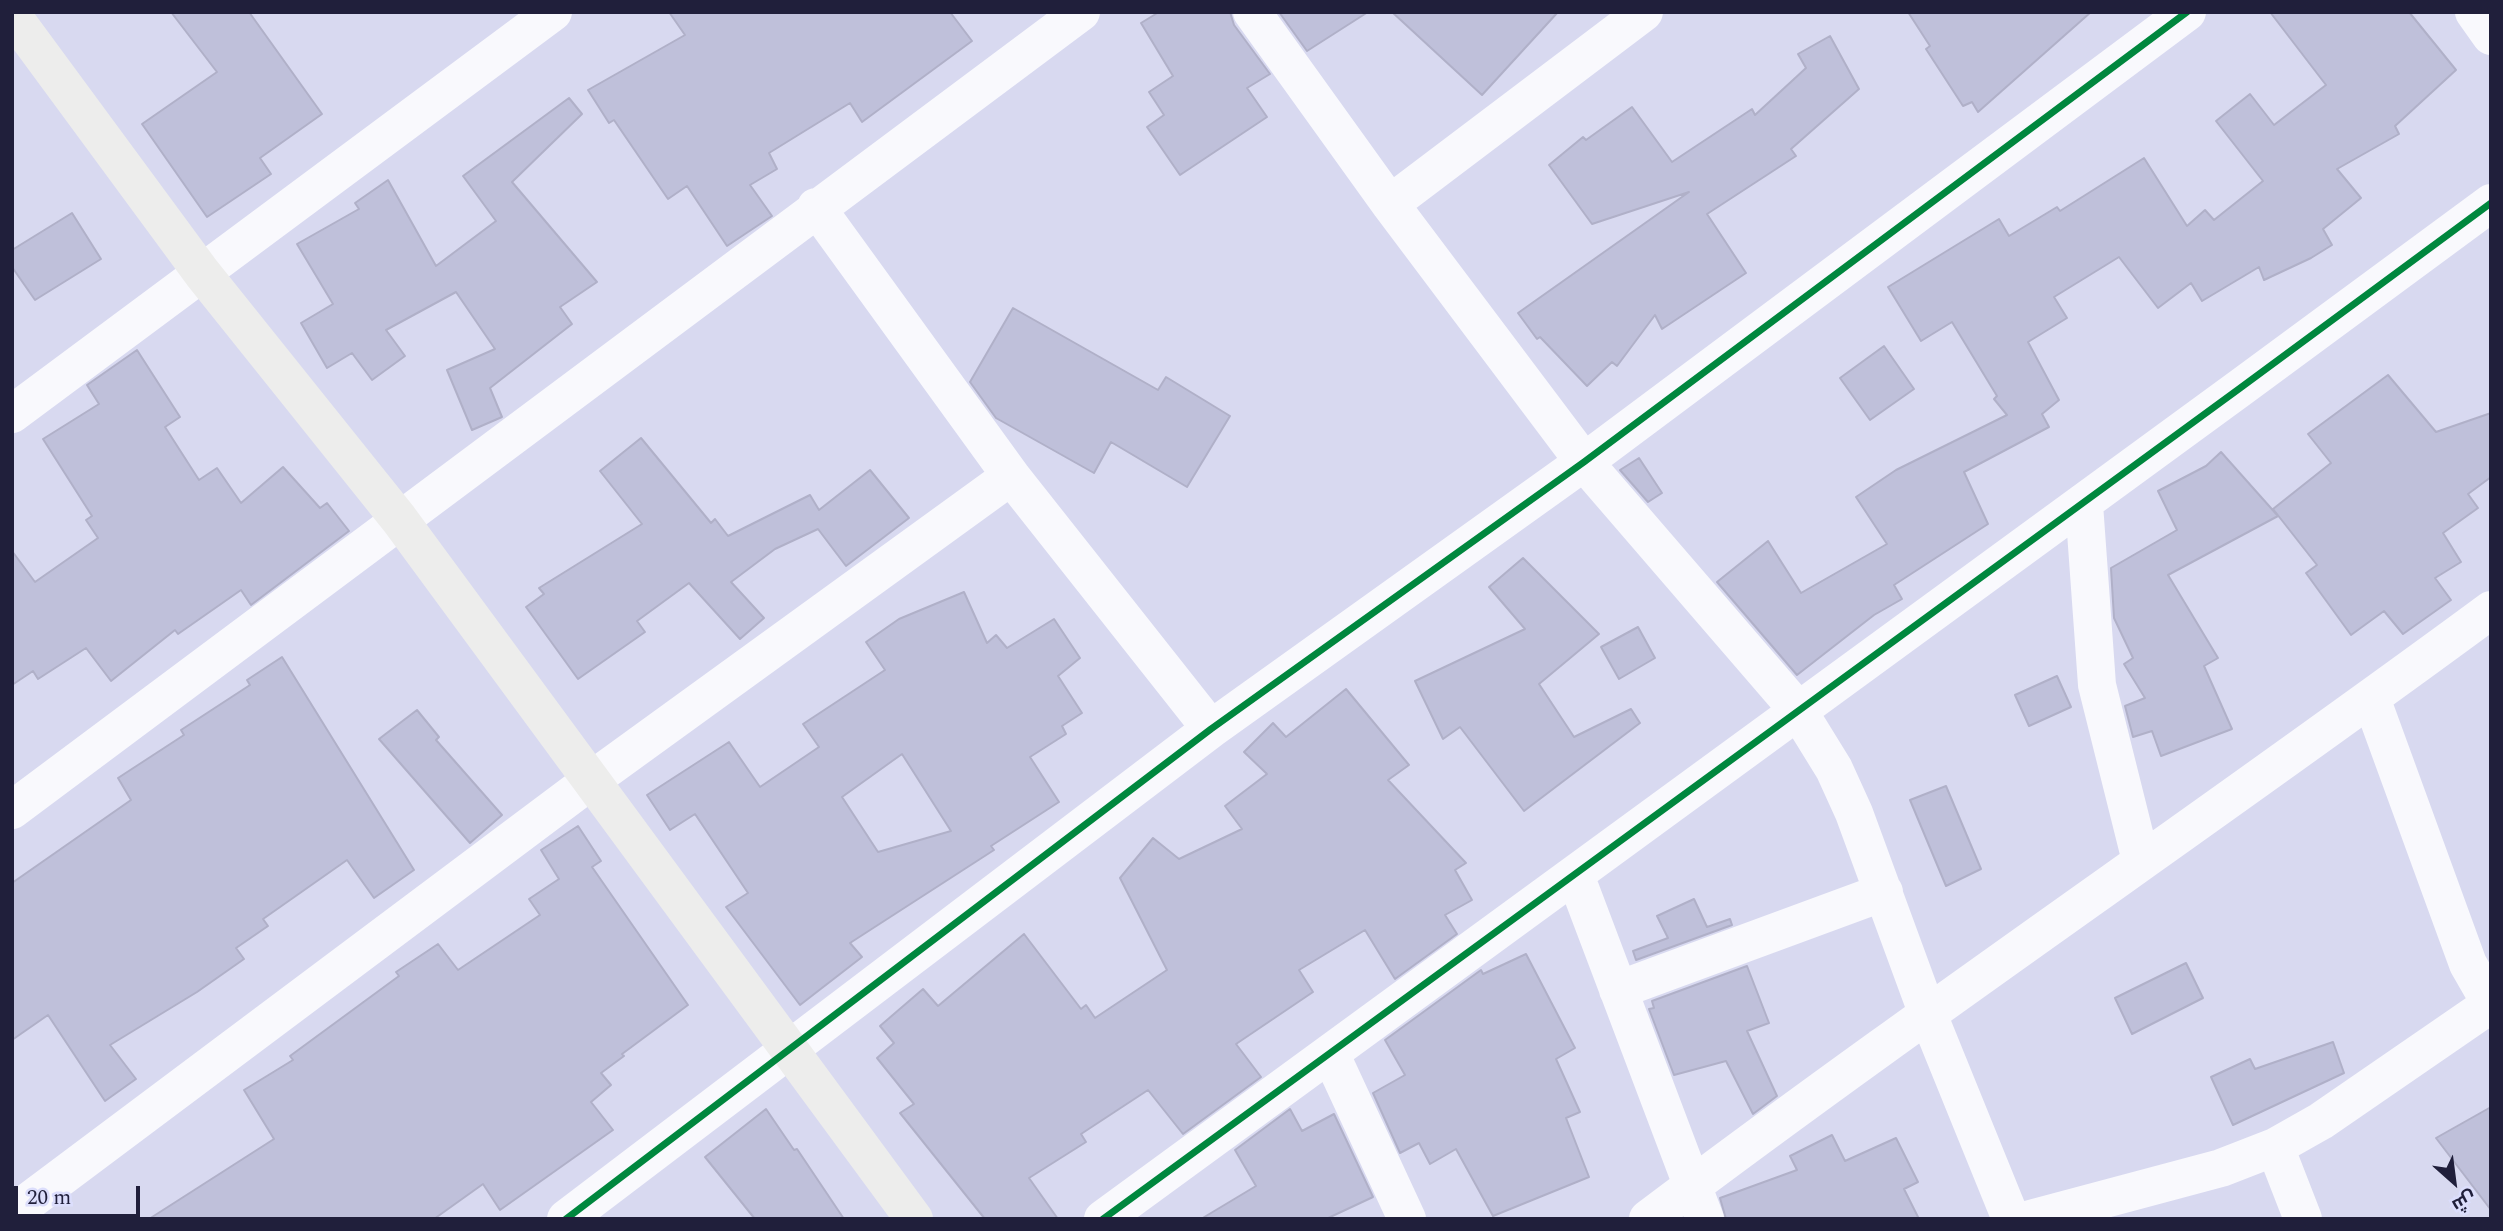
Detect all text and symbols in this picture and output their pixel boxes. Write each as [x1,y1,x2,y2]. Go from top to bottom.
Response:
north arrow [2419,1147,2489,1217]
scale bar [18,1172,144,1216]
text: 20 m [27,1182,71,1214]
text: ش [2447,1182,2482,1220]

